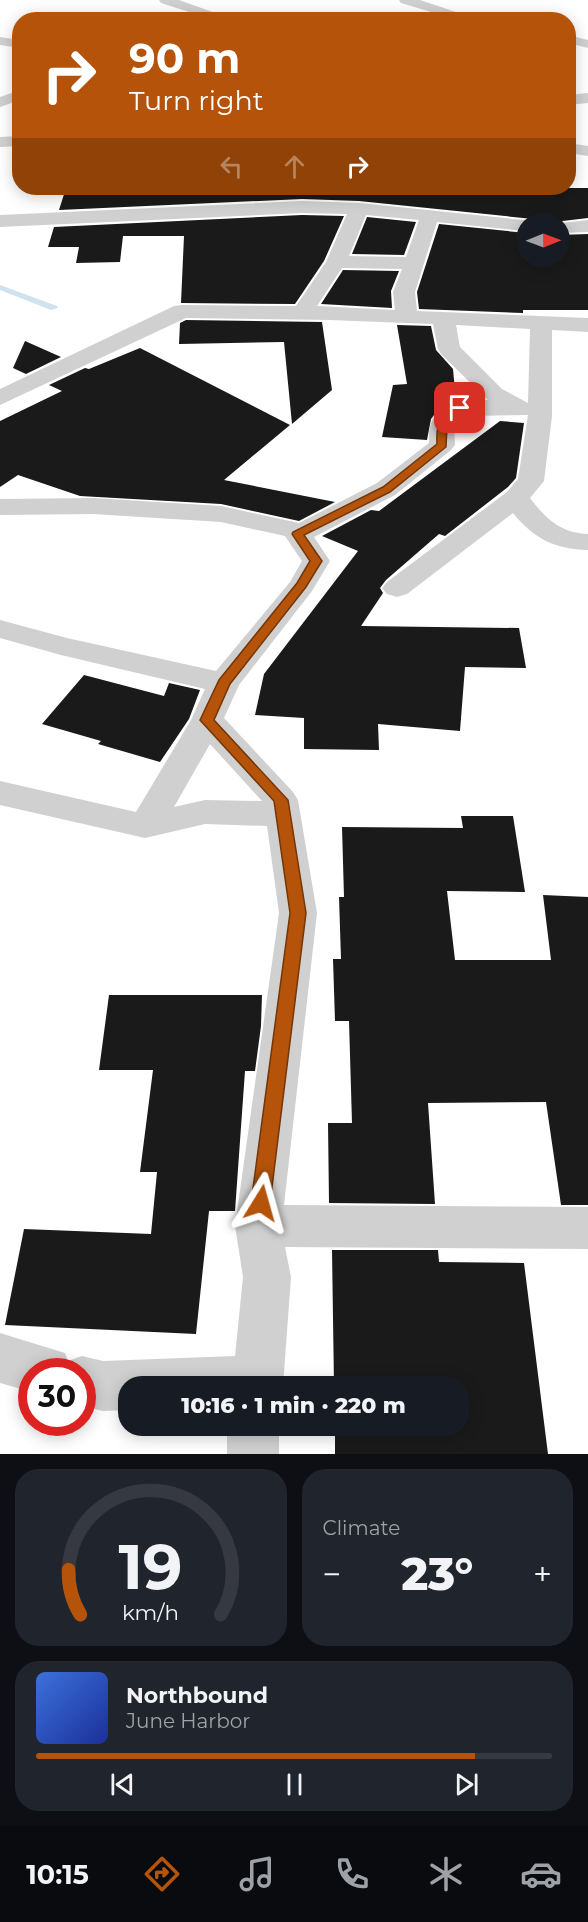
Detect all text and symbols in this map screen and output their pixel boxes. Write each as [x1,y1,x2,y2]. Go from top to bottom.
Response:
text: 90 m [129,32,240,84]
icon: right [30,36,108,114]
text: Turn right [129,84,264,117]
icon: left [215,150,248,183]
icon: ahead [278,150,311,183]
icon: right [341,150,374,183]
north arrow [516,213,570,267]
map controls [516,213,570,267]
pin [434,382,485,433]
icon: arrive [443,391,476,424]
position arrow [229,1171,293,1235]
speed limit sign: 30 [18,1358,96,1436]
text: 10:16 · 1 min · 220 m [181,1392,406,1419]
text: Climate [323,1516,400,1540]
text: 19 [119,1529,183,1605]
text: 23° [401,1546,473,1601]
text: − [323,1554,341,1594]
text: + [533,1554,552,1594]
text: km/h [122,1599,179,1625]
text: Northbound [126,1682,268,1709]
text: June Harbor [126,1709,250,1733]
icon: previous [106,1768,139,1801]
icon: pause [278,1768,311,1801]
icon: next [450,1768,483,1801]
icon: directions [141,1853,183,1895]
icon: music [236,1853,278,1895]
icon: phone [331,1853,373,1895]
icon: climate [425,1853,467,1895]
icon: car [520,1853,562,1895]
text: 10:15 [26,1858,89,1891]

